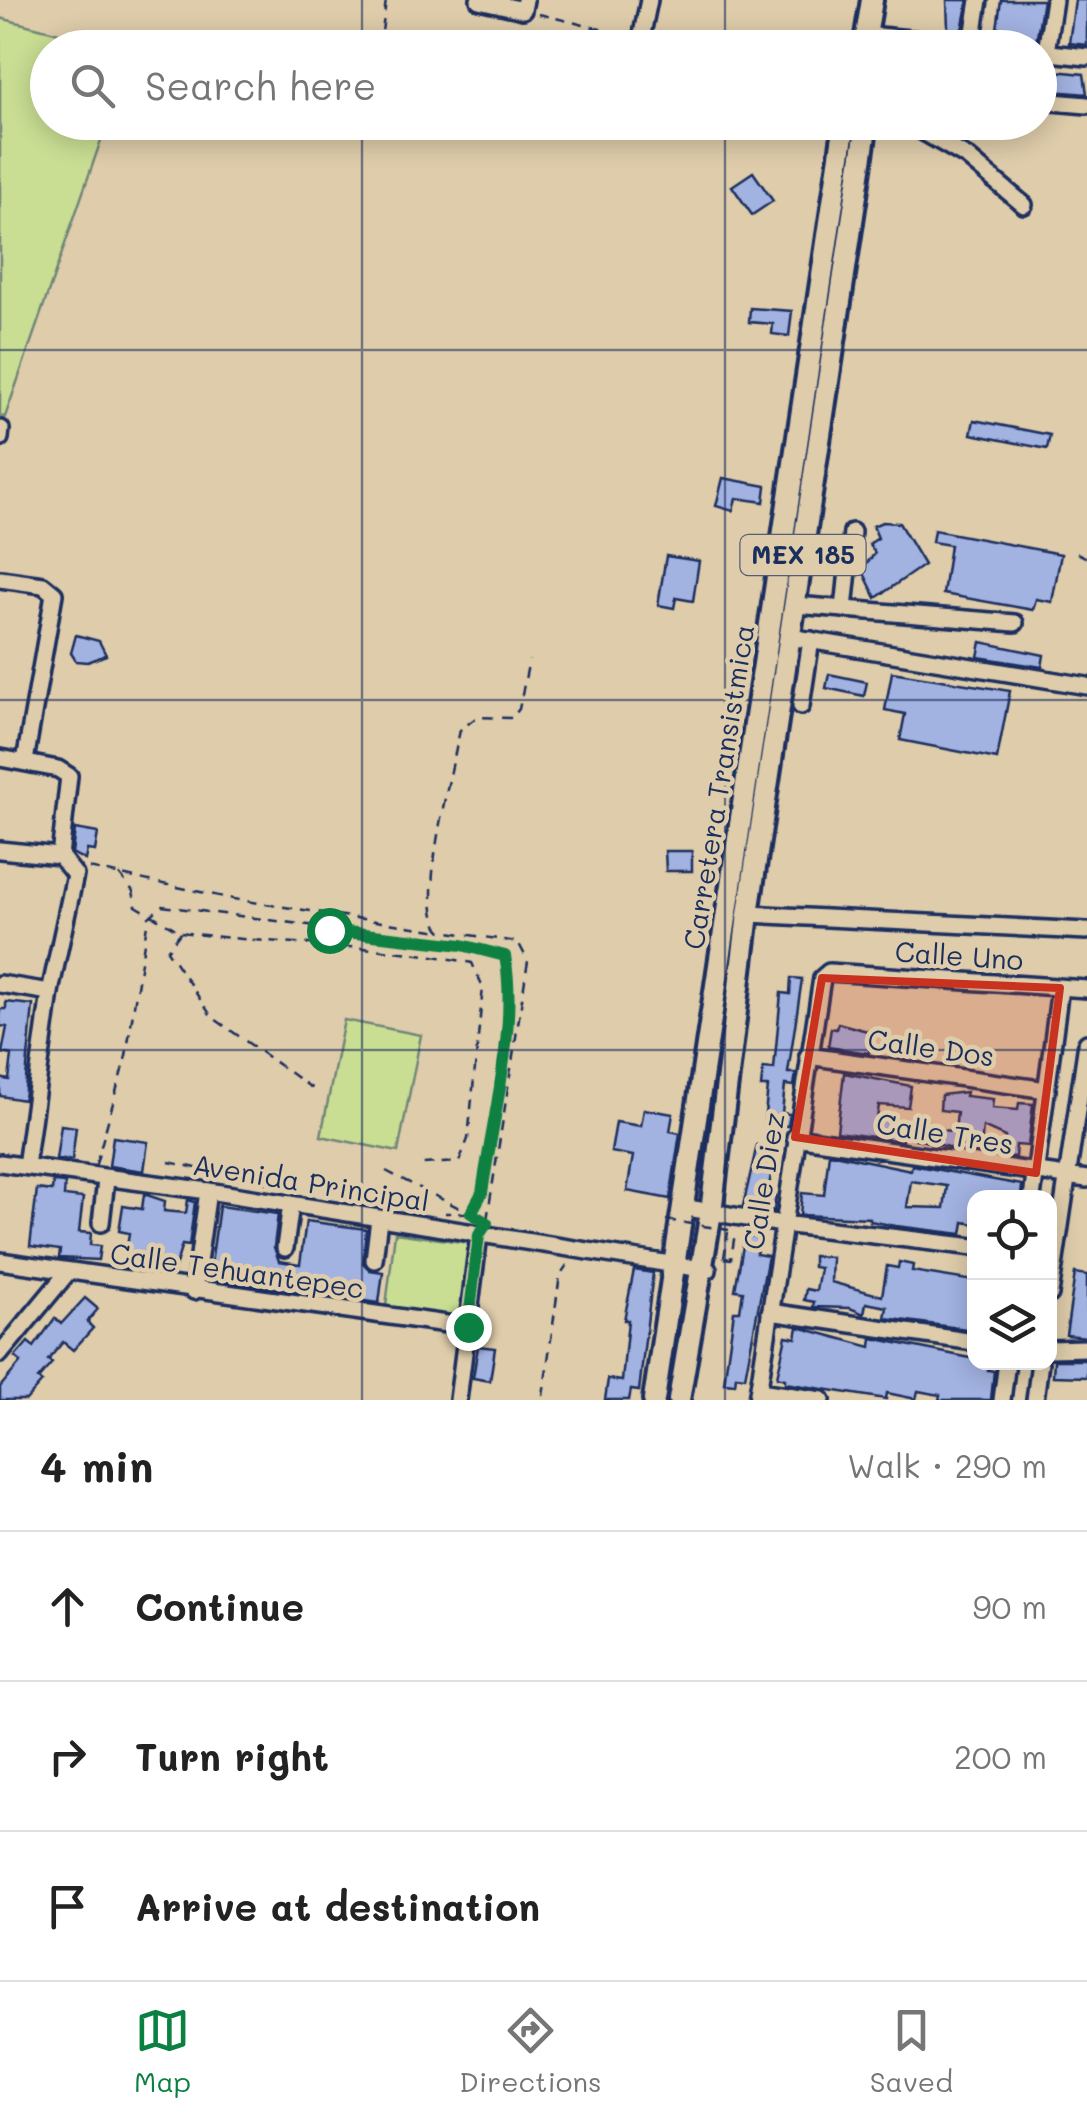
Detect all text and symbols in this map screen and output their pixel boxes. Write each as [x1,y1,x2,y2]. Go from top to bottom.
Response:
search box [30,30,1057,140]
icon: search [65,58,120,113]
text: Search here [145,60,376,110]
road number: MEX 185 [740,535,866,575]
street label: Carretera Transistmica [675,622,761,952]
route start [307,908,353,954]
street label: Calle Uno [894,933,1024,977]
street label: Calle Dos [866,1020,997,1074]
street label: Calle Tres [874,1104,1016,1162]
street label: Calle Diez [734,1110,792,1252]
street label: Avenida Principal [190,1146,432,1218]
map controls [967,1190,1057,1370]
button: locate [967,1190,1057,1280]
street label: Calle Tehuantepec [108,1234,366,1306]
button: layers [967,1280,1057,1370]
route end [446,1305,492,1351]
text: 4 min [40,1438,153,1493]
text: Walk · 290 m [847,1444,1047,1486]
icon: ahead [40,1579,95,1634]
text: Continue [135,1581,304,1631]
text: 90 m [973,1585,1047,1627]
icon: right [40,1729,95,1784]
text: Turn right [135,1731,329,1781]
text: 200 m [954,1735,1047,1777]
icon: arrive [40,1879,95,1934]
text: Arrive at destination [135,1881,540,1931]
tab: Map [134,2003,191,2099]
tab: Directions [459,2003,602,2099]
tab: Saved [870,2003,953,2099]

